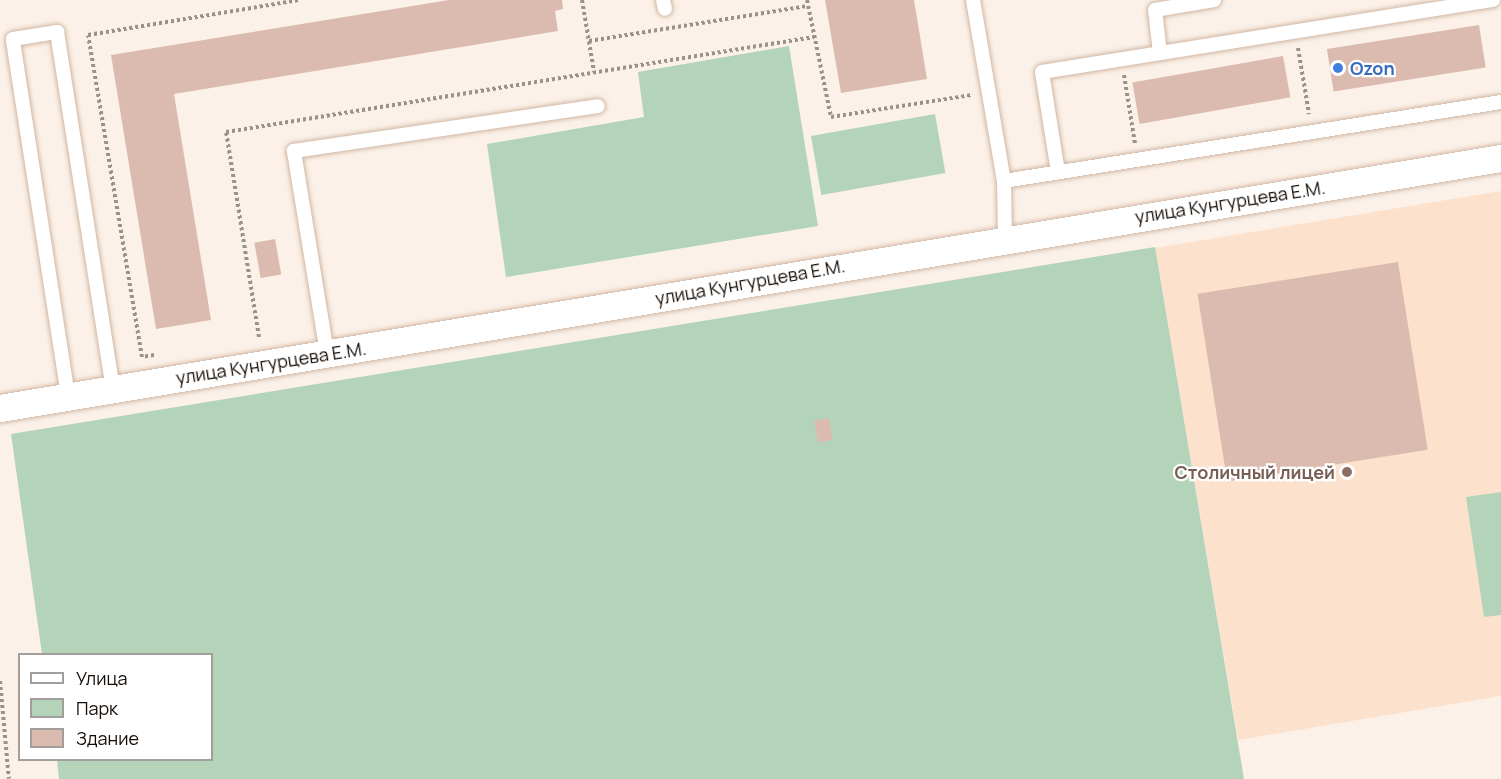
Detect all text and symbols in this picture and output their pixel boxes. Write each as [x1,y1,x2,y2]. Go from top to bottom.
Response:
place label: Ozon [1350,57,1395,79]
marker: Ozon [1331,61,1345,75]
street label: улица Кунгурцева Е.М. [1133,176,1327,228]
street label: улица Кунгурцева Е.М. [653,255,847,309]
street label: улица Кунгурцева Е.М. [174,337,368,389]
place label: Столичный лицей [1175,461,1335,483]
marker: Столичный лицей [1340,465,1354,479]
legend [18,653,213,761]
text: Улица [76,666,128,690]
text: Парк [76,696,118,720]
text: Здание [76,726,139,750]

